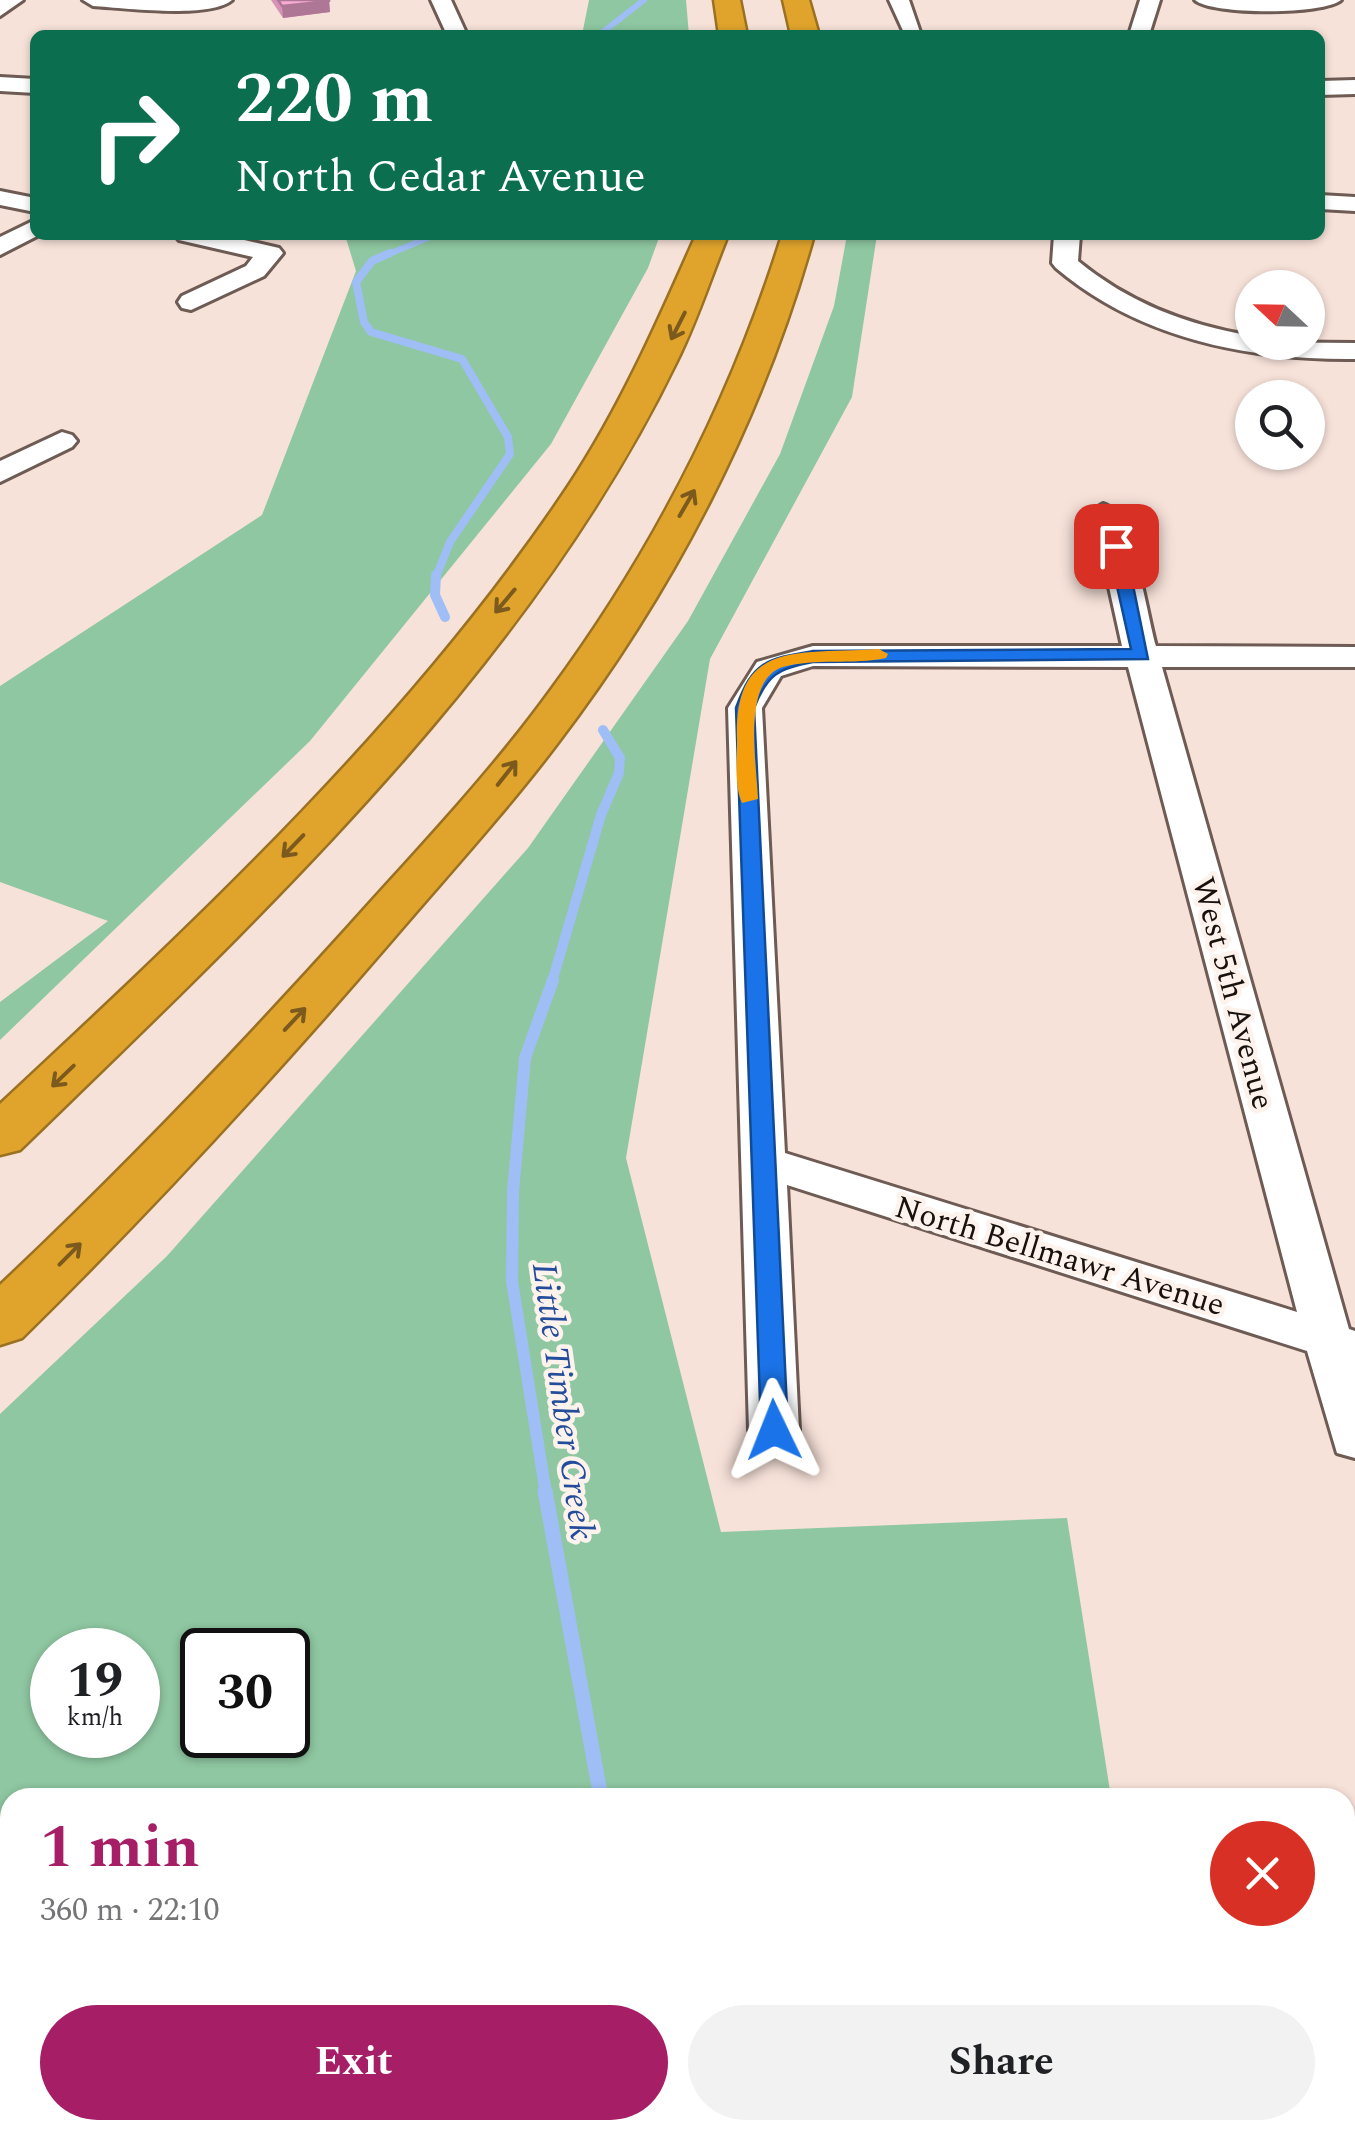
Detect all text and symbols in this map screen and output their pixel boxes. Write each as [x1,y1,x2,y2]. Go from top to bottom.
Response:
text: 220 m [235,47,433,153]
icon: right [70,70,200,200]
text: North Cedar Avenue [235,143,646,212]
north arrow [1235,270,1325,360]
map controls [1235,270,1325,470]
one-way arrow [668,311,687,341]
button: search [1235,380,1325,470]
one-way arrow [678,489,698,519]
pin [1074,504,1159,589]
icon: arrive [1089,519,1144,574]
one-way arrow [495,587,517,613]
one-way arrow [496,760,517,787]
one-way arrow [281,834,305,858]
street label: West 5th Avenue [1178,872,1287,1115]
one-way arrow [283,1007,306,1032]
one-way arrow [51,1064,76,1088]
street label: North Bellmawr Avenue [889,1183,1231,1330]
one-way arrow [58,1242,82,1266]
water label: Little Timber Creek [517,1259,608,1543]
position arrow [722,1378,826,1482]
speed limit sign: 30 [180,1628,310,1758]
text: 19 [67,1643,123,1719]
text: km/h [67,1699,123,1737]
text: 1 min [40,1802,200,1894]
button: close [1210,1821,1315,1926]
text: 360 m · 22:10 [40,1886,220,1935]
button: Exit [40,2005,668,2120]
button: Share [688,2005,1315,2120]

